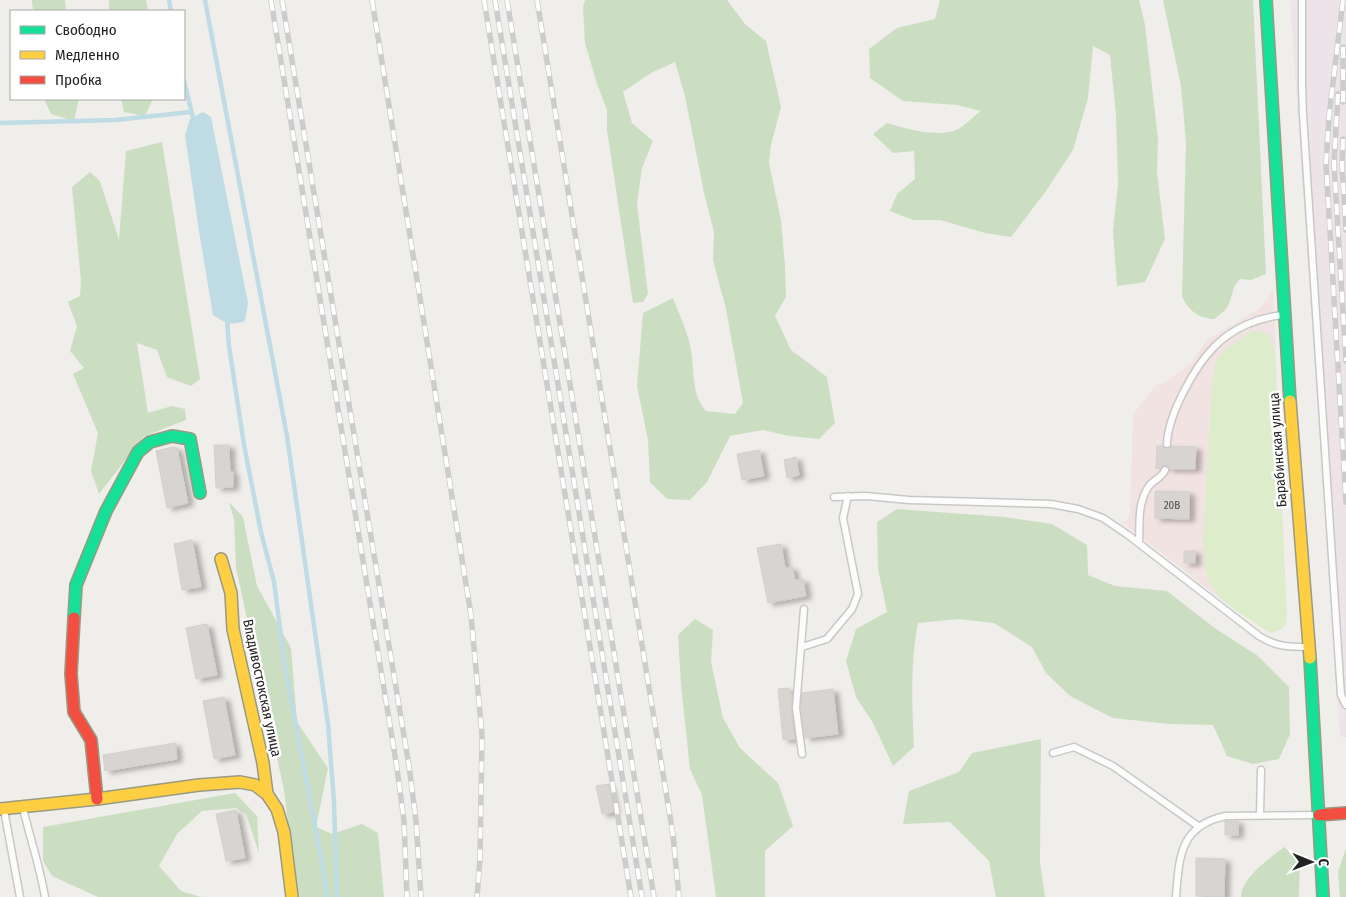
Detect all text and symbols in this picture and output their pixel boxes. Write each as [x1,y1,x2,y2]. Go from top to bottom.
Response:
legend [10,10,185,100]
text: Свободно [55,21,117,39]
text: Медленно [55,46,120,64]
text: Пробка [55,71,102,89]
street label: Барабинская улица [1265,392,1290,508]
house number: 20В [1164,499,1180,512]
street label: Владивостокская улица [239,618,285,759]
north arrow [1286,837,1336,887]
text: С [1315,858,1332,867]

